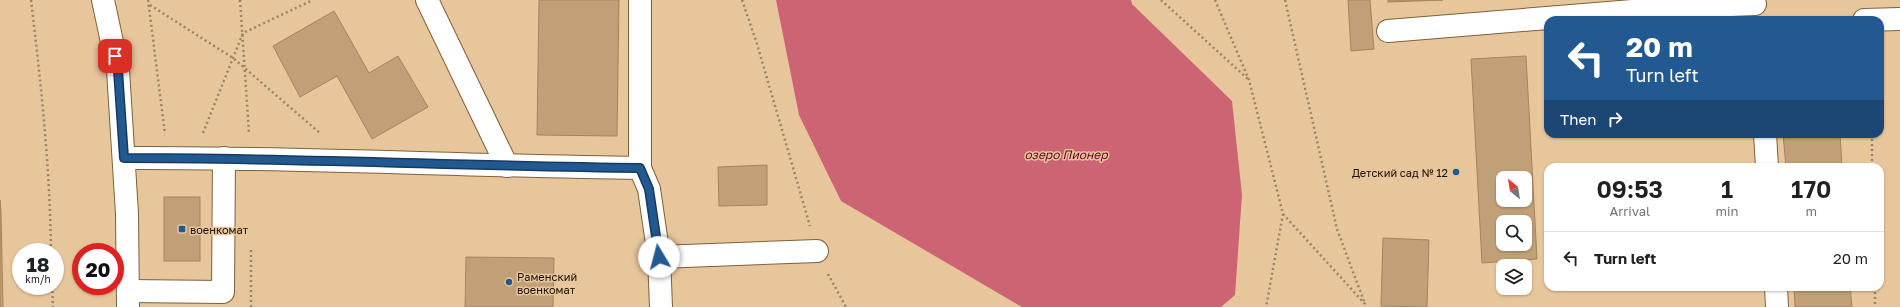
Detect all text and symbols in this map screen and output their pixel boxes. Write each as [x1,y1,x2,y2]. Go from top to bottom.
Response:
text: 20 m [1626,30,1693,63]
icon: left [1560,32,1612,84]
pin [98,39,132,73]
icon: arrive [104,45,126,67]
text: Turn left [1626,64,1699,86]
icon: right [1604,108,1626,130]
text: Then [1560,110,1596,128]
water label: озеро Пионер [1024,147,1109,162]
place label: Детский сад № 12 [1352,166,1448,179]
marker: Детский сад № 12 [1451,167,1461,177]
north arrow [1496,171,1532,207]
map controls [1496,171,1532,295]
text: 09:53 [1596,174,1663,203]
text: 1 [1721,174,1733,203]
text: 170 [1791,174,1831,203]
text: Arrival [1609,203,1650,219]
text: min [1716,203,1739,219]
text: m [1806,203,1817,219]
button: search [1496,215,1532,251]
place label: военкомат [190,223,249,236]
marker: военкомат [177,224,187,234]
position arrow [638,236,680,278]
speed limit sign: 20 [72,243,124,295]
icon: left [1560,247,1582,269]
text: Turn left [1594,249,1656,267]
text: 20 m [1833,249,1868,267]
text: 18 [26,252,50,276]
button: layers [1496,259,1532,295]
place label: Раменский военкомат [517,270,577,296]
text: km/h [25,273,51,285]
marker: Раменский военкомат [504,277,514,287]

